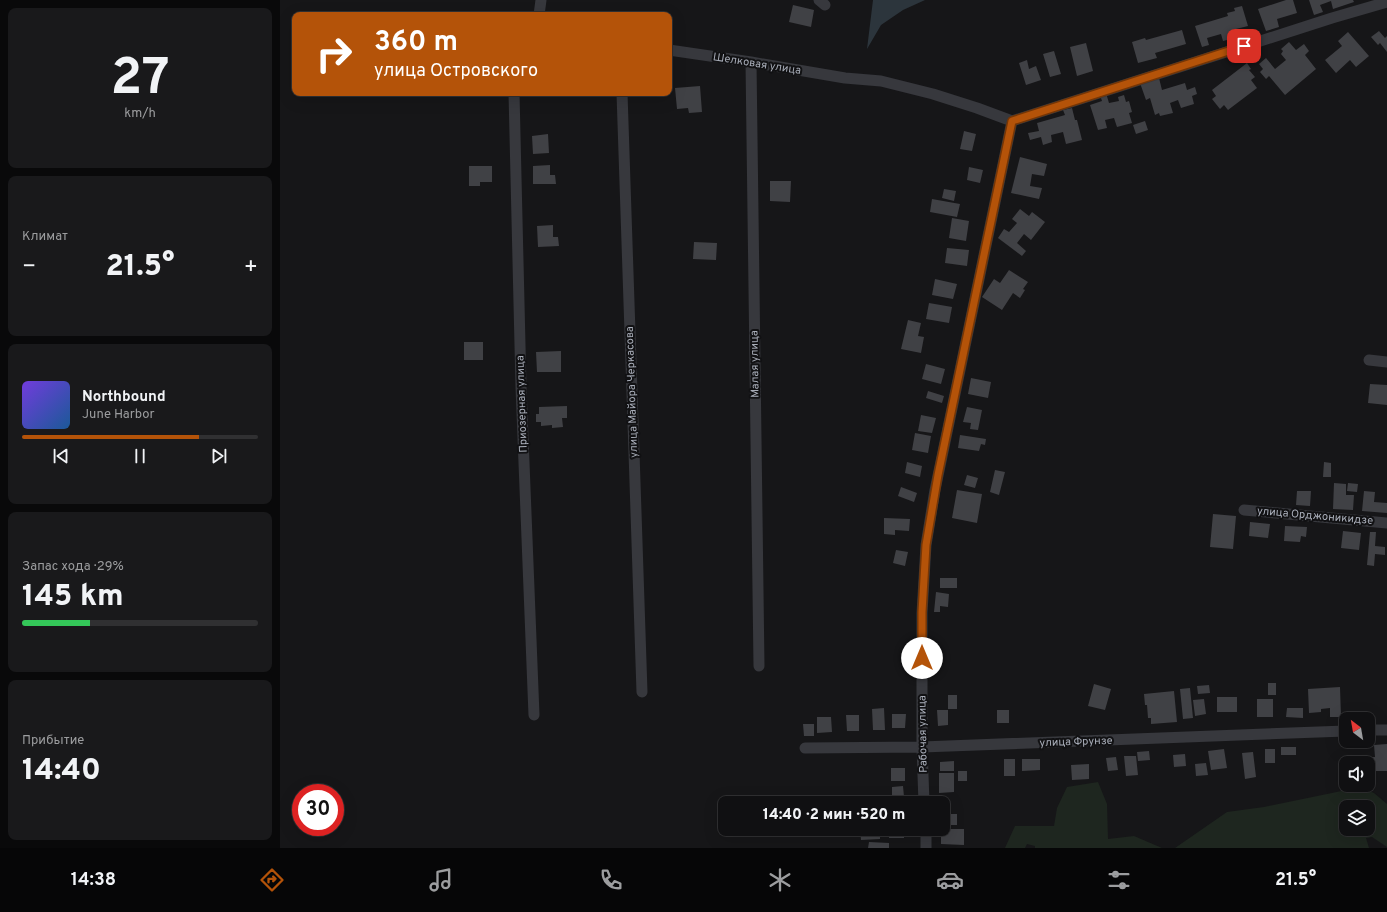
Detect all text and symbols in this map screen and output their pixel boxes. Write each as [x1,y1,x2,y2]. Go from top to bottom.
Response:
text: 360 m [374,25,458,61]
icon: right [308,28,360,80]
pin [1227,29,1261,63]
icon: arrive [1233,35,1255,57]
text: 27 [110,47,170,113]
street label: Шелковая улица [712,50,802,78]
text: улица Островского [374,60,538,83]
text: km/h [124,106,156,122]
text: Климат [22,229,68,245]
text: 21.5° [105,249,175,286]
text: − [22,254,36,281]
text: + [244,254,258,281]
street label: улица Майора Черкасова [623,326,641,458]
street label: Малая улица [747,330,763,398]
street label: Приозерная улица [513,355,531,453]
text: Northbound [82,388,166,407]
text: June Harbor [82,407,155,423]
icon: previous [50,445,72,467]
icon: pause [129,445,151,467]
icon: next [208,445,230,467]
street label: улица Орджоникидзе [1256,504,1374,528]
text: Запас хода · 29% [22,559,124,575]
text: 145 km [22,579,124,616]
position arrow [901,637,943,679]
street label: Рабочая улица [915,695,931,773]
north arrow [1339,712,1375,748]
map controls [1339,712,1375,836]
text: Прибытие [22,733,84,749]
street label: улица Фрунзе [1039,734,1113,750]
text: 14:40 [22,753,101,790]
button: sound [1339,756,1375,792]
speed limit sign: 30 [292,784,344,836]
button: layers [1339,800,1375,836]
text: 14:40 · 2 мин · 520 m [763,806,905,825]
icon: directions [258,866,286,894]
icon: music [427,866,455,894]
icon: phone [597,866,625,894]
icon: climate [766,866,794,894]
icon: car [936,866,964,894]
icon: filters [1105,866,1133,894]
text: 14:38 [71,869,116,892]
text: 21.5° [1275,869,1316,892]

